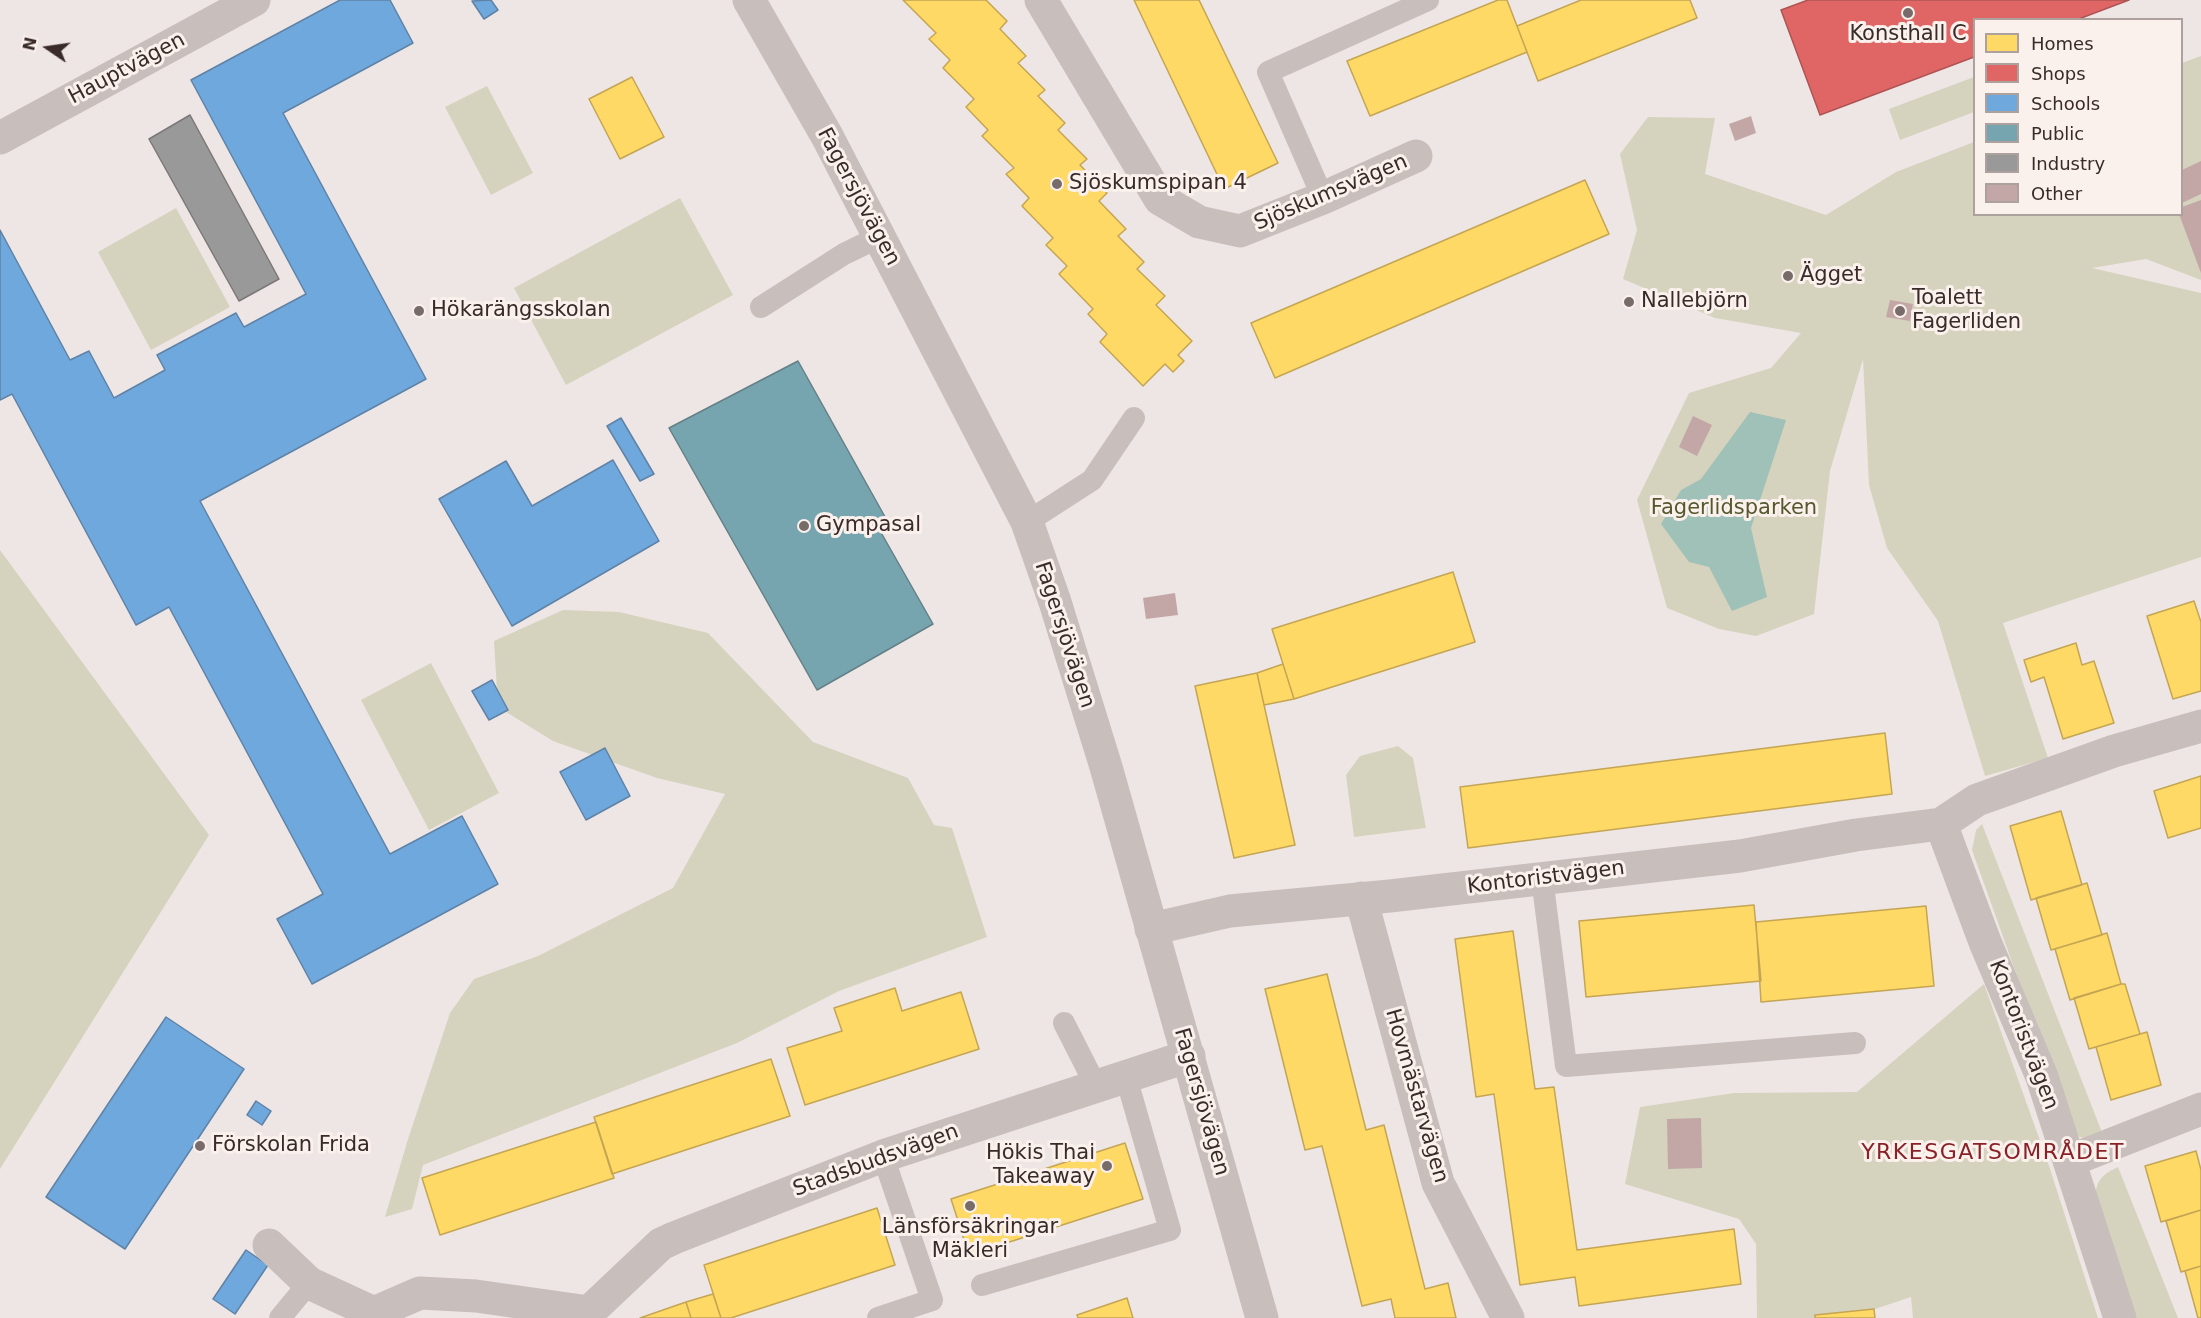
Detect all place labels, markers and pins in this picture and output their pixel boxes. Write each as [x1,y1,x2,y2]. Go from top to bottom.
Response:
marker: Konsthall C [1901,6,1915,20]
place label: Konsthall C [1849,22,1967,48]
place label: Sjöskumspipan 4 [1069,171,1247,197]
marker: Sjöskumspipan 4 [1050,177,1064,191]
place label: Ägget [1800,263,1862,289]
marker: Ägget [1781,269,1795,283]
place label: Toalett Fagerliden [1912,286,2021,336]
place label: Nallebjörn [1641,289,1748,315]
marker: Nallebjörn [1622,295,1636,309]
place label: Hökarängsskolan [431,298,611,324]
marker: Hökarängsskolan [412,304,426,318]
marker: Toalett Fagerliden [1893,304,1907,318]
place label: Gympasal [816,513,921,539]
marker: Gympasal [797,519,811,533]
place label: Förskolan Frida [212,1133,370,1159]
marker: Förskolan Frida [193,1139,207,1153]
place label: Hökis Thai Takeaway [986,1141,1095,1191]
marker: Hökis Thai Takeaway [1100,1159,1114,1173]
marker: Länsförsäkringar Mäkleri [963,1199,977,1213]
place label: Länsförsäkringar Mäkleri [882,1215,1058,1265]

